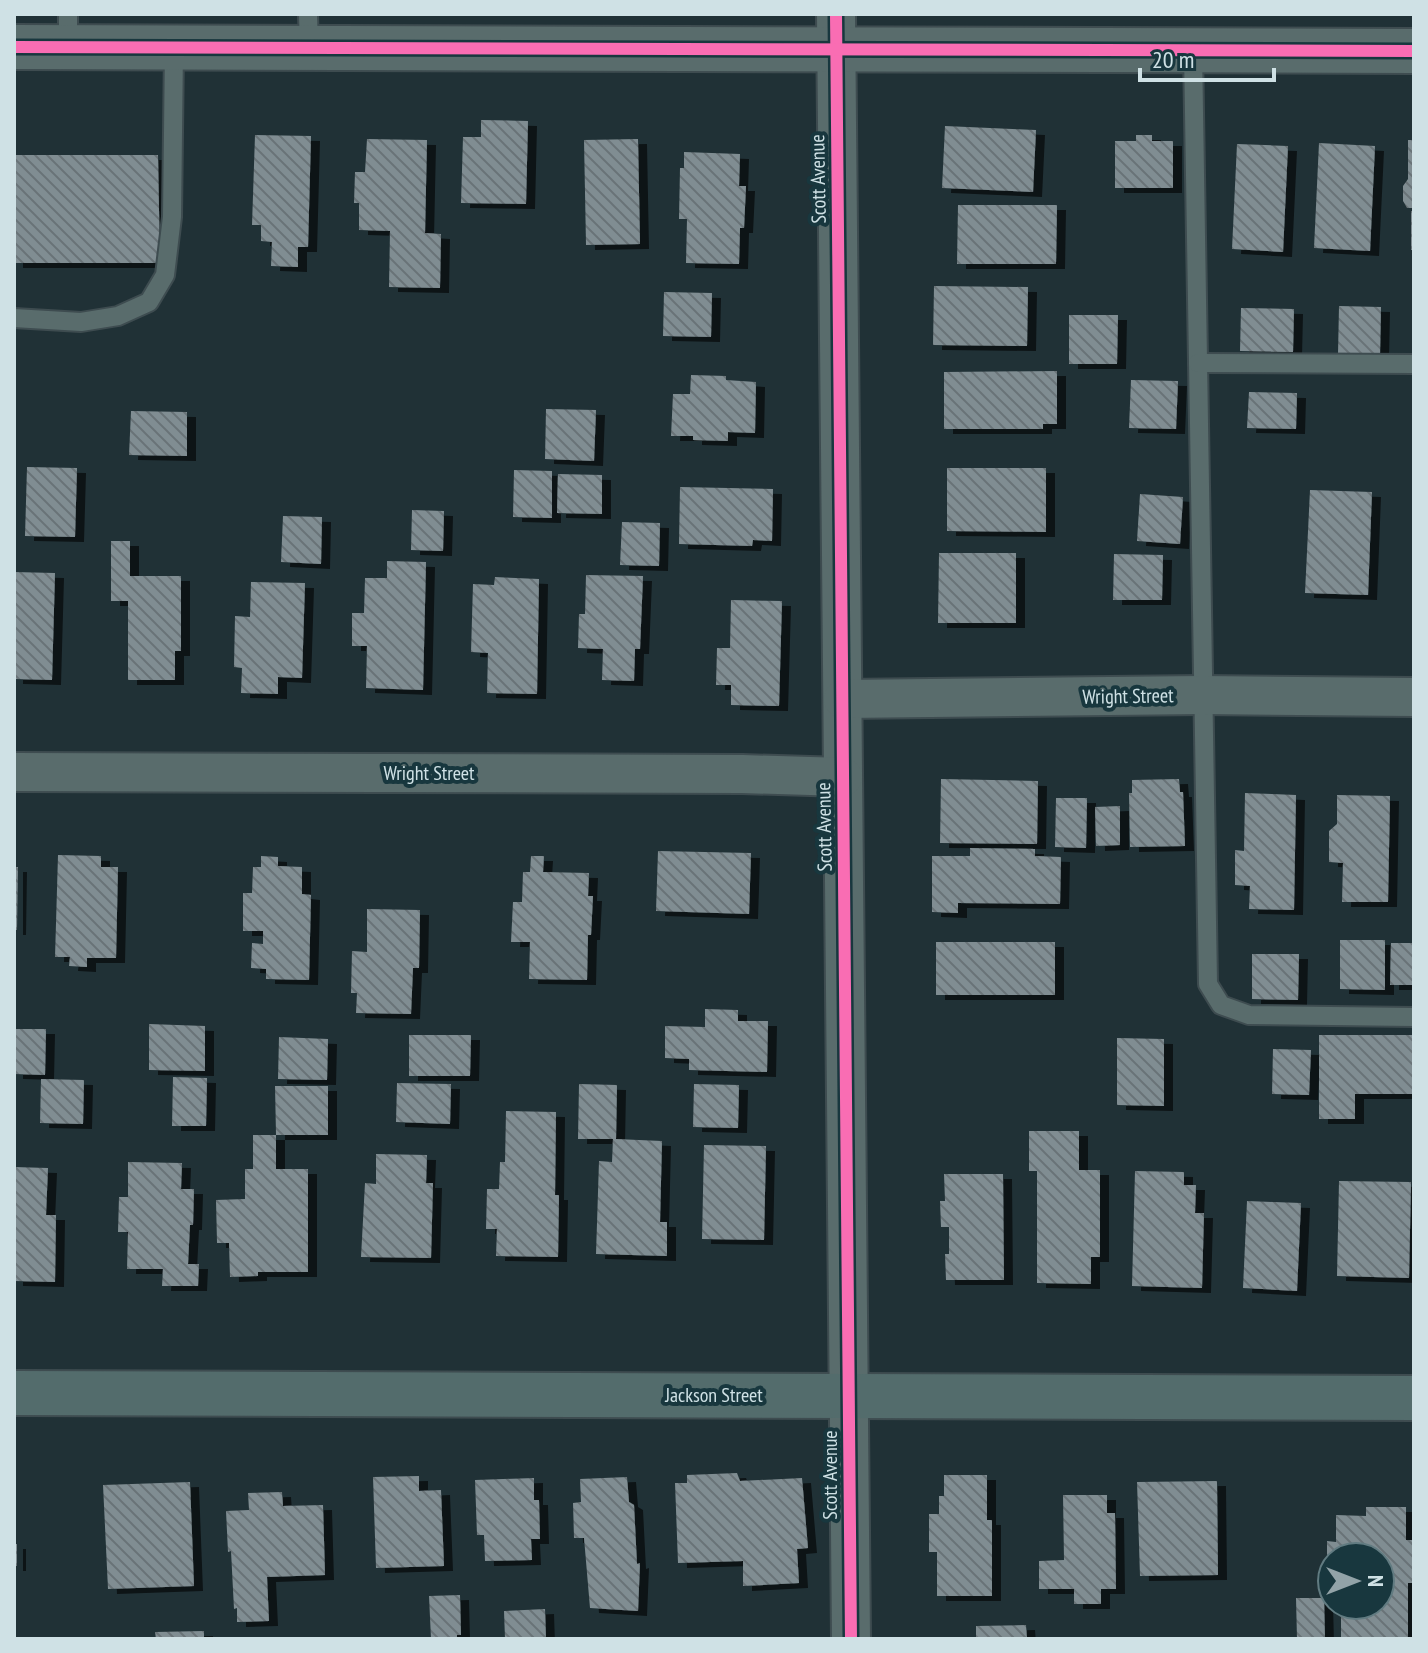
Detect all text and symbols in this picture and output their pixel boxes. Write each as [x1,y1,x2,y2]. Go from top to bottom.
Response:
scale bar [1140,32,1274,82]
text: 20 m [1152,44,1194,75]
street label: Scott Avenue [804,134,832,224]
street label: Wright Street [1082,682,1174,710]
street label: Wright Street [383,760,475,786]
street label: Scott Avenue [810,782,838,872]
street label: Jackson Street [664,1382,763,1408]
street label: Scott Avenue [817,1430,843,1520]
north arrow [1316,1541,1396,1621]
text: N [1362,1575,1390,1587]

